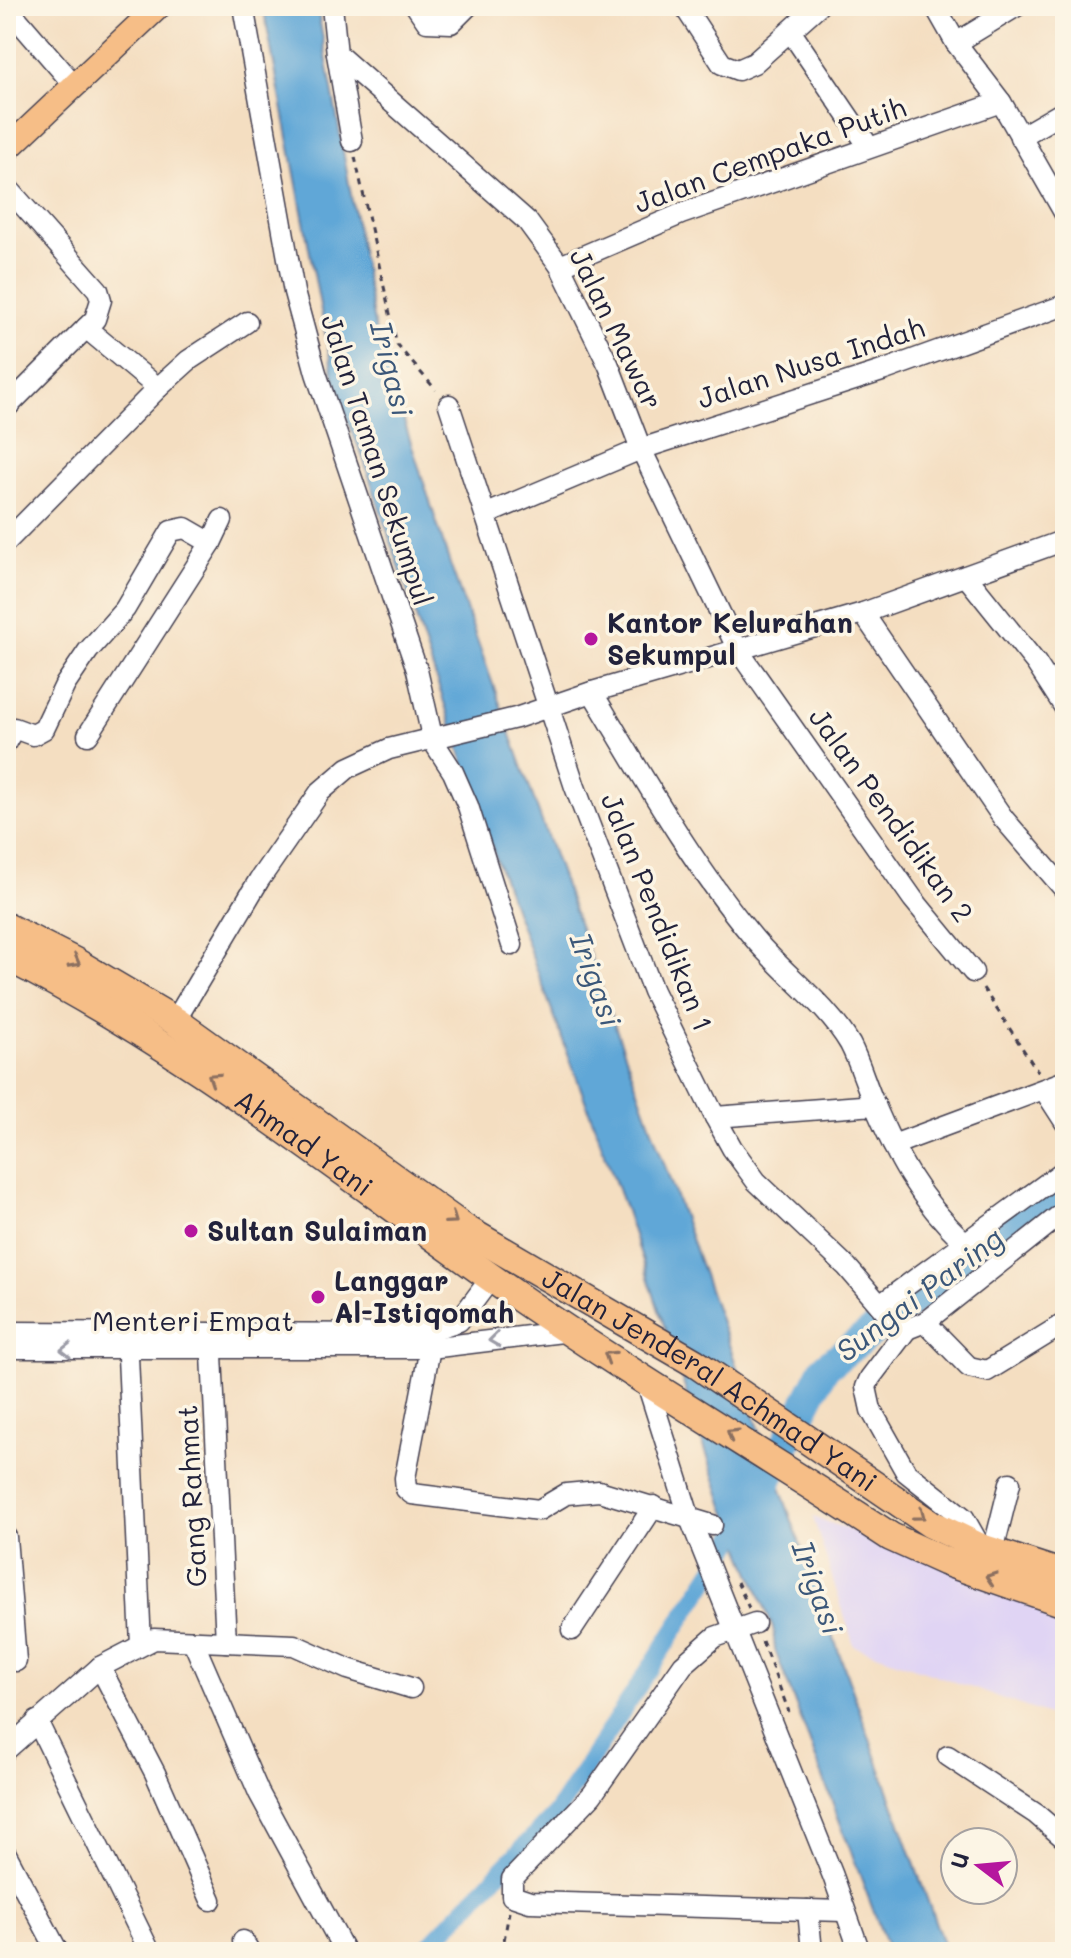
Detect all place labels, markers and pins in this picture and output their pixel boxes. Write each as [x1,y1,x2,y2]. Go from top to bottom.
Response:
place label: Kantor Kelurahan Sekumpul [607,604,853,672]
marker: Kantor Kelurahan Sekumpul [582,630,600,648]
place label: Sultan Sulaiman [207,1212,427,1248]
marker: Sultan Sulaiman [182,1222,200,1240]
place label: Langgar Al-Istiqomah [334,1262,514,1330]
marker: Langgar Al-Istiqomah [309,1288,327,1306]

